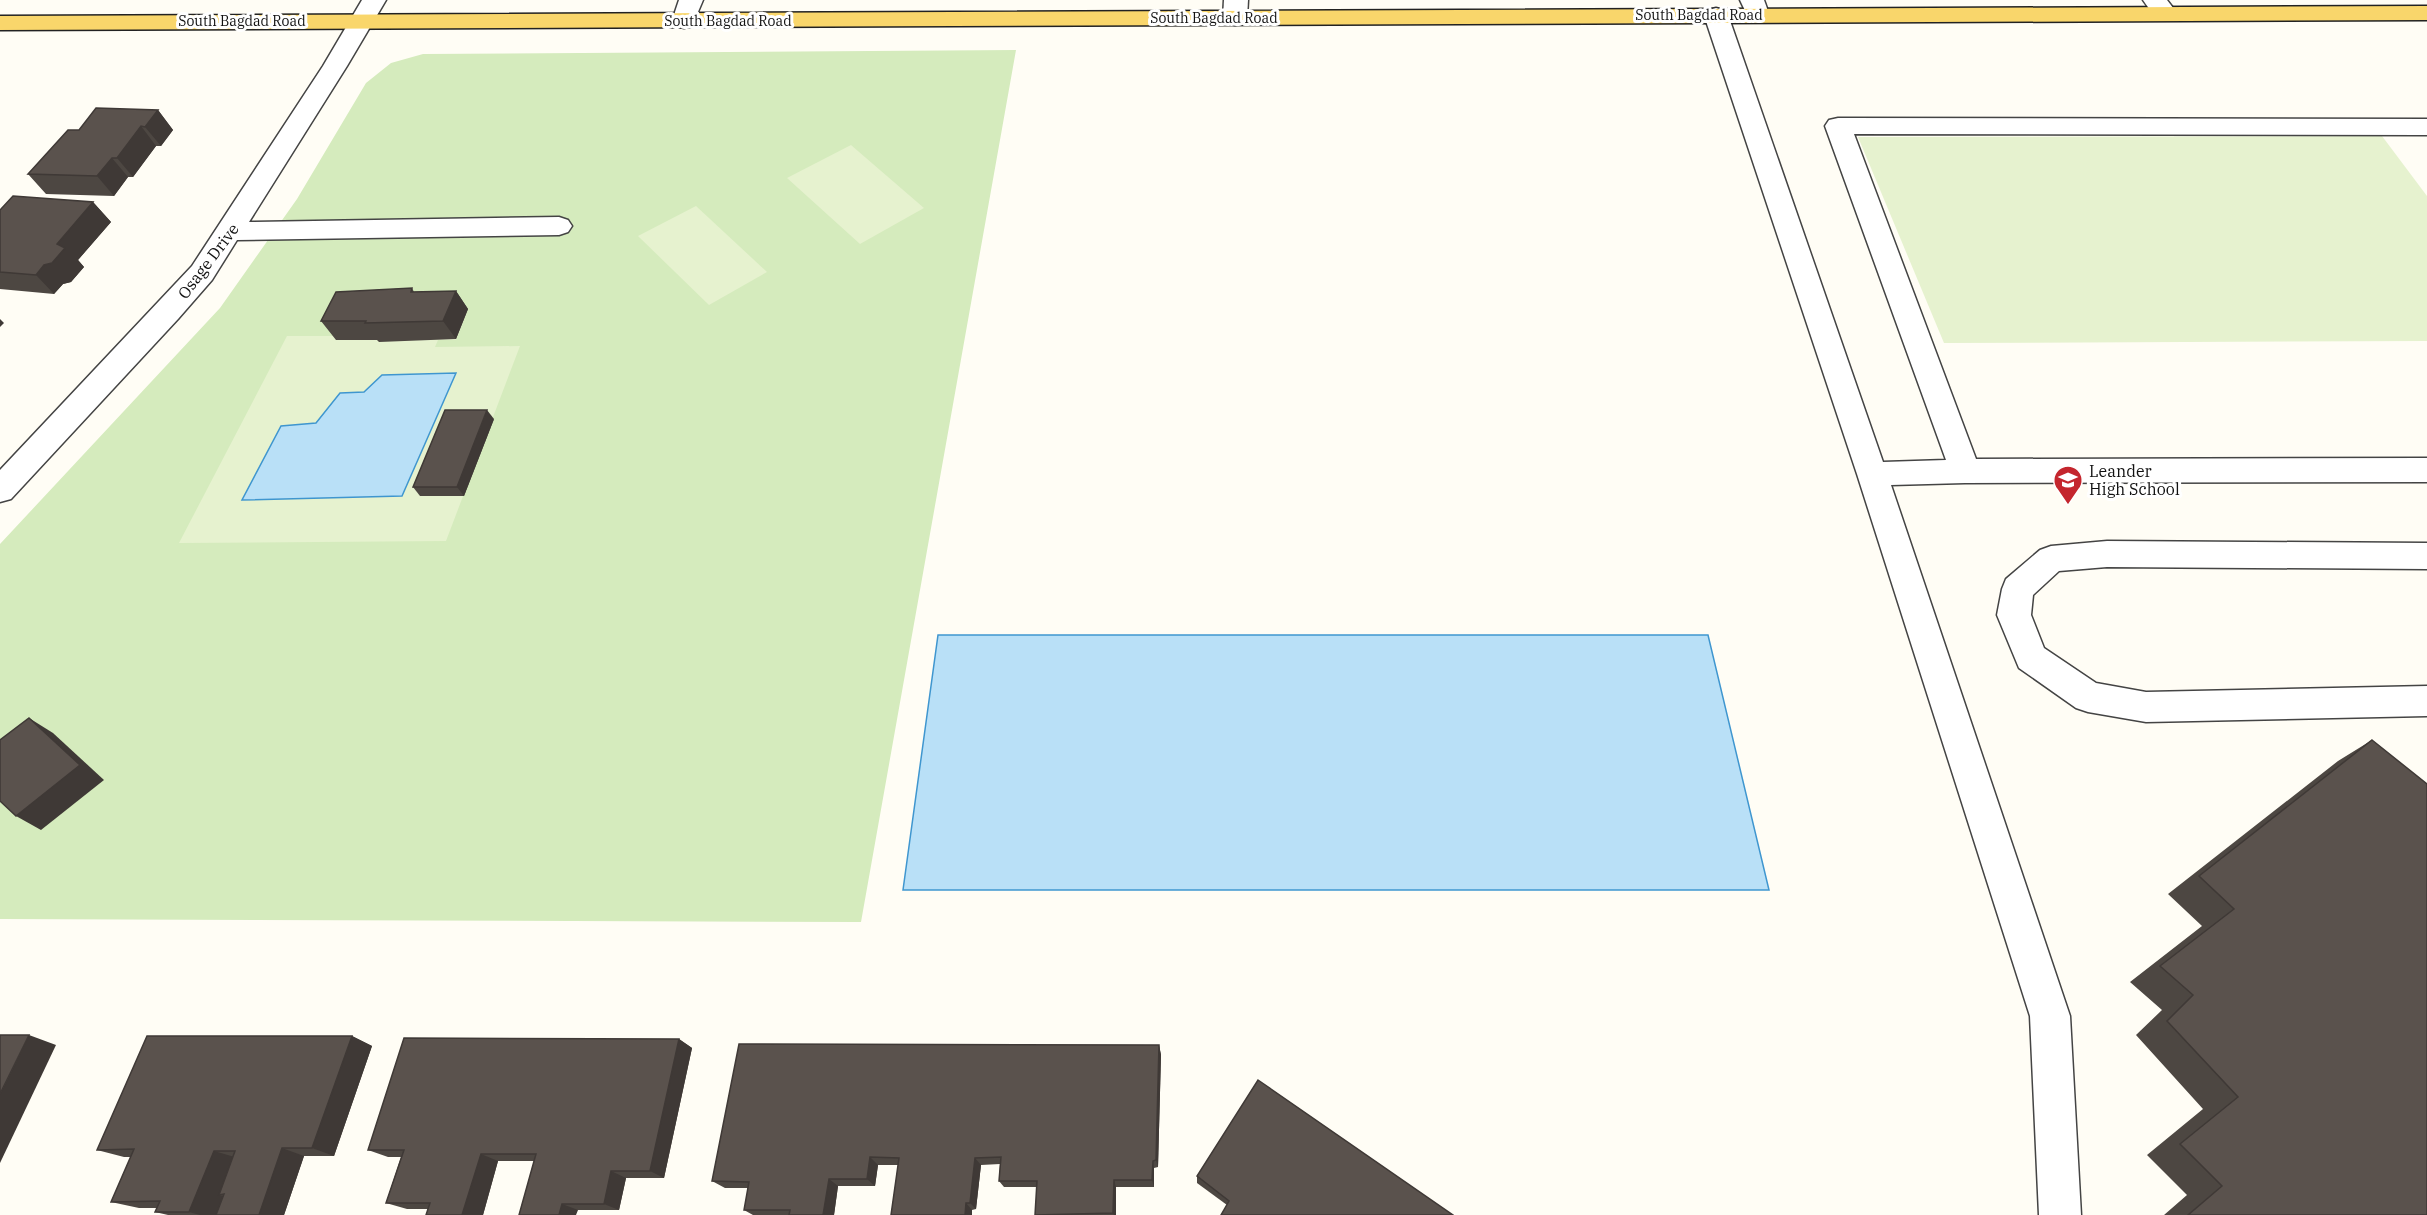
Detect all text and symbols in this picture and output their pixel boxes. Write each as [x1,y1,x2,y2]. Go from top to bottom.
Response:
street label: South Bagdad Road [1635,6,1763,24]
street label: South Bagdad Road [1150,9,1278,27]
street label: South Bagdad Road [178,12,306,30]
street label: South Bagdad Road [664,12,792,30]
street label: Osage Drive [173,219,243,303]
place label: Leander High School [2089,461,2180,499]
school or university icon: Leander High School [2052,464,2084,506]

